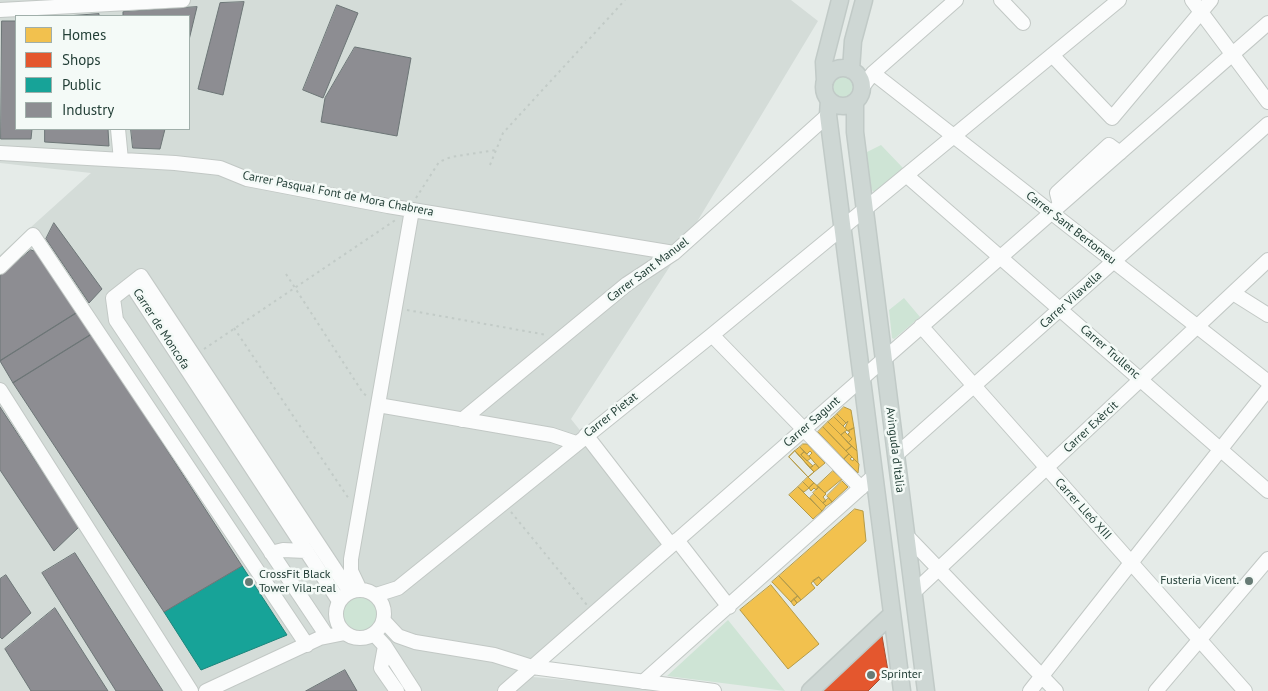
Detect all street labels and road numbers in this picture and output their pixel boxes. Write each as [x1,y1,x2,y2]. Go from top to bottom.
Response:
street label: Carrer Pasqual Font de Mora Chabrera [241,168,435,220]
street label: Carrer Sant Bertomeu [1023,188,1119,268]
street label: Carrer Sant Manuel [604,235,692,305]
street label: Carrer Vilavella [1037,268,1105,332]
street label: Carrer de Moncofa [129,286,193,372]
street label: Carrer Trullenc [1077,322,1143,382]
street label: Carrer Pietat [581,390,641,440]
street label: Carrer Sagunt [781,394,843,450]
street label: Carrer Exèrcit [1061,398,1121,456]
street label: Avinguda d'Itàlia [883,406,907,494]
street label: Carrer Lleó XIII [1052,475,1114,543]

